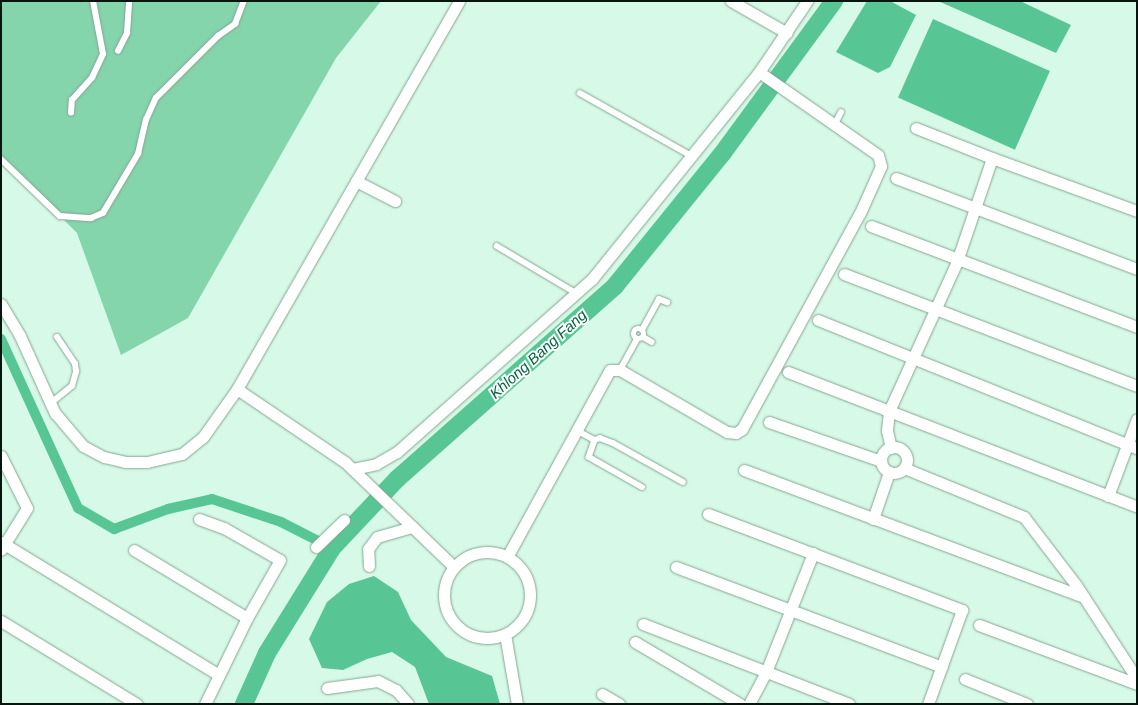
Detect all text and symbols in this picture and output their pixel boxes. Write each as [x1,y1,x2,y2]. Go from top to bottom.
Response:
water label: Khlong Bang Fang [486,306,590,402]

